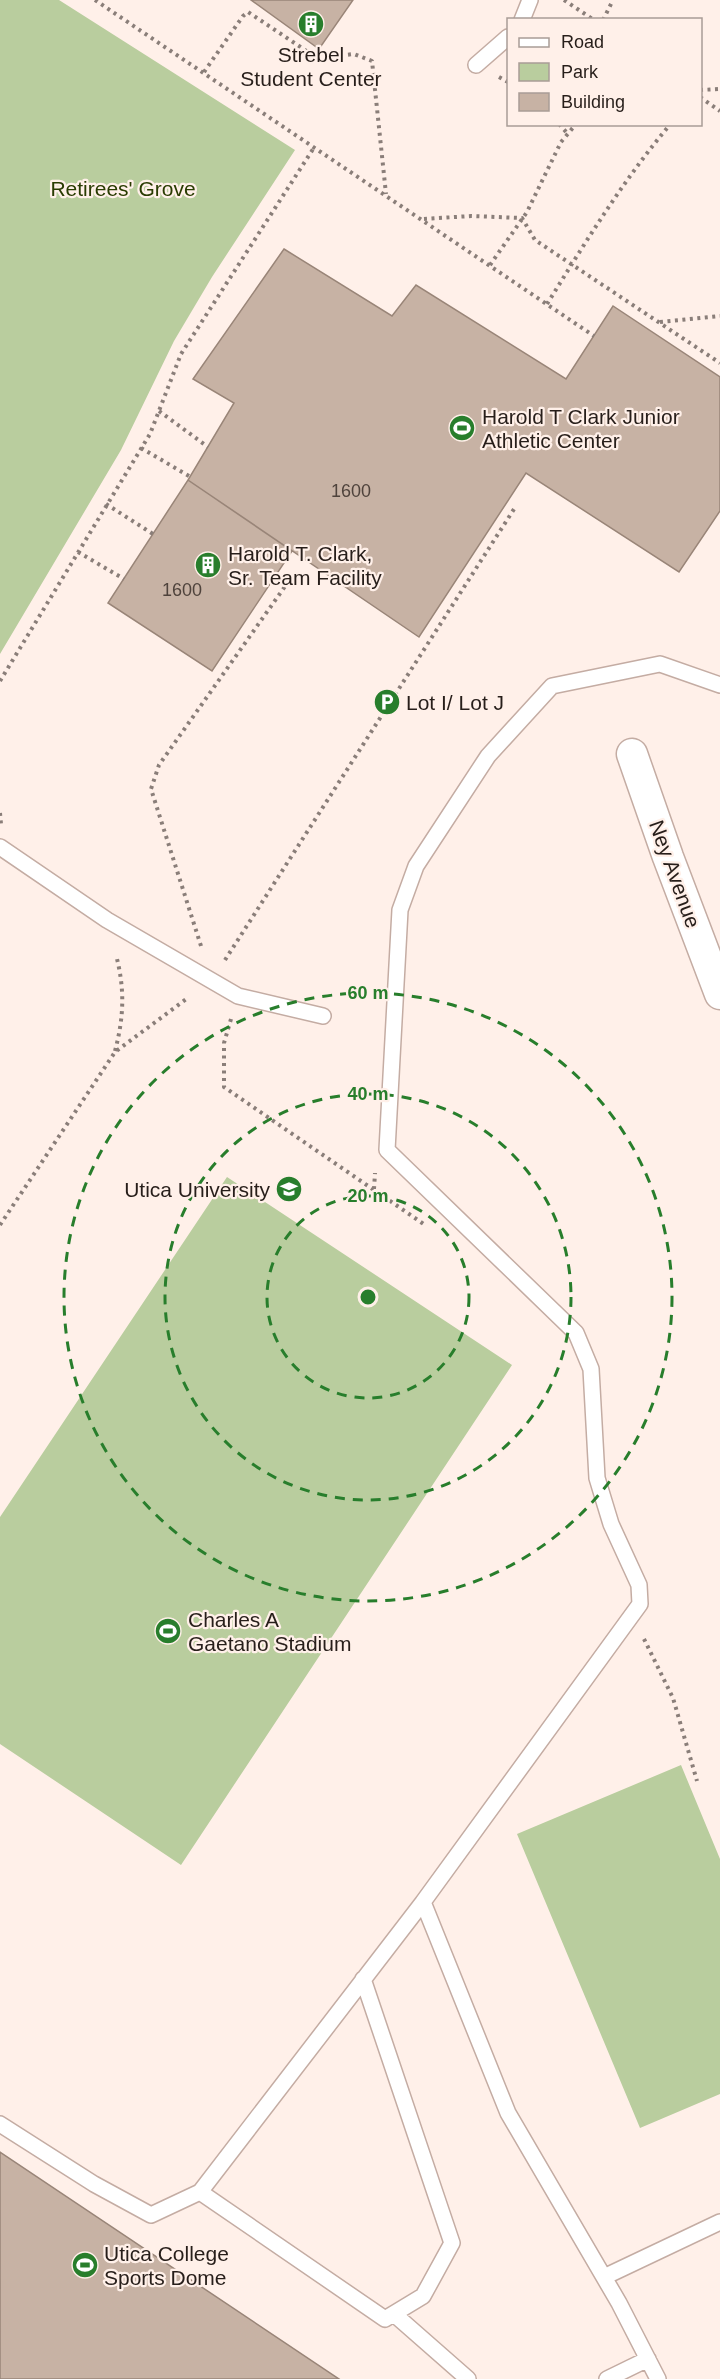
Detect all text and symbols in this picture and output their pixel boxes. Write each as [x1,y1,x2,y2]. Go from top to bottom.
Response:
building icon: Strebel Student Center [296,9,326,39]
legend [507,18,702,126]
text: Road [561,32,604,52]
place label: Strebel Student Center [240,43,382,90]
text: Park [561,62,599,82]
text: Building [561,92,625,112]
park label: Retirees' Grove [50,177,196,200]
place label: Harold T Clark Junior Athletic Center [482,405,680,452]
sports icon: Harold T Clark Junior Athletic Center [447,413,477,443]
house number: 1600 [331,481,371,501]
place label: Harold T. Clark, Sr. Team Facility [228,542,382,589]
building icon: Harold T. Clark, Sr. Team Facility [193,550,223,580]
house number: 1600 [162,580,202,600]
parking icon: Lot I/ Lot J [372,687,402,717]
place label: Lot I/ Lot J [406,691,504,714]
street label: Ney Avenue [645,817,705,931]
text: 60 m [347,983,389,1003]
text: 40 m [347,1084,389,1104]
school or university icon: Utica University [274,1174,304,1204]
place label: Utica University [124,1178,270,1201]
text: 20 m [347,1186,389,1206]
centre of rings [358,1287,378,1307]
place label: Charles A Gaetano Stadium [188,1608,351,1655]
sports icon: Charles A Gaetano Stadium [153,1616,183,1646]
place label: Utica College Sports Dome [104,2242,229,2289]
sports icon: Utica College Sports Dome [70,2250,100,2280]

